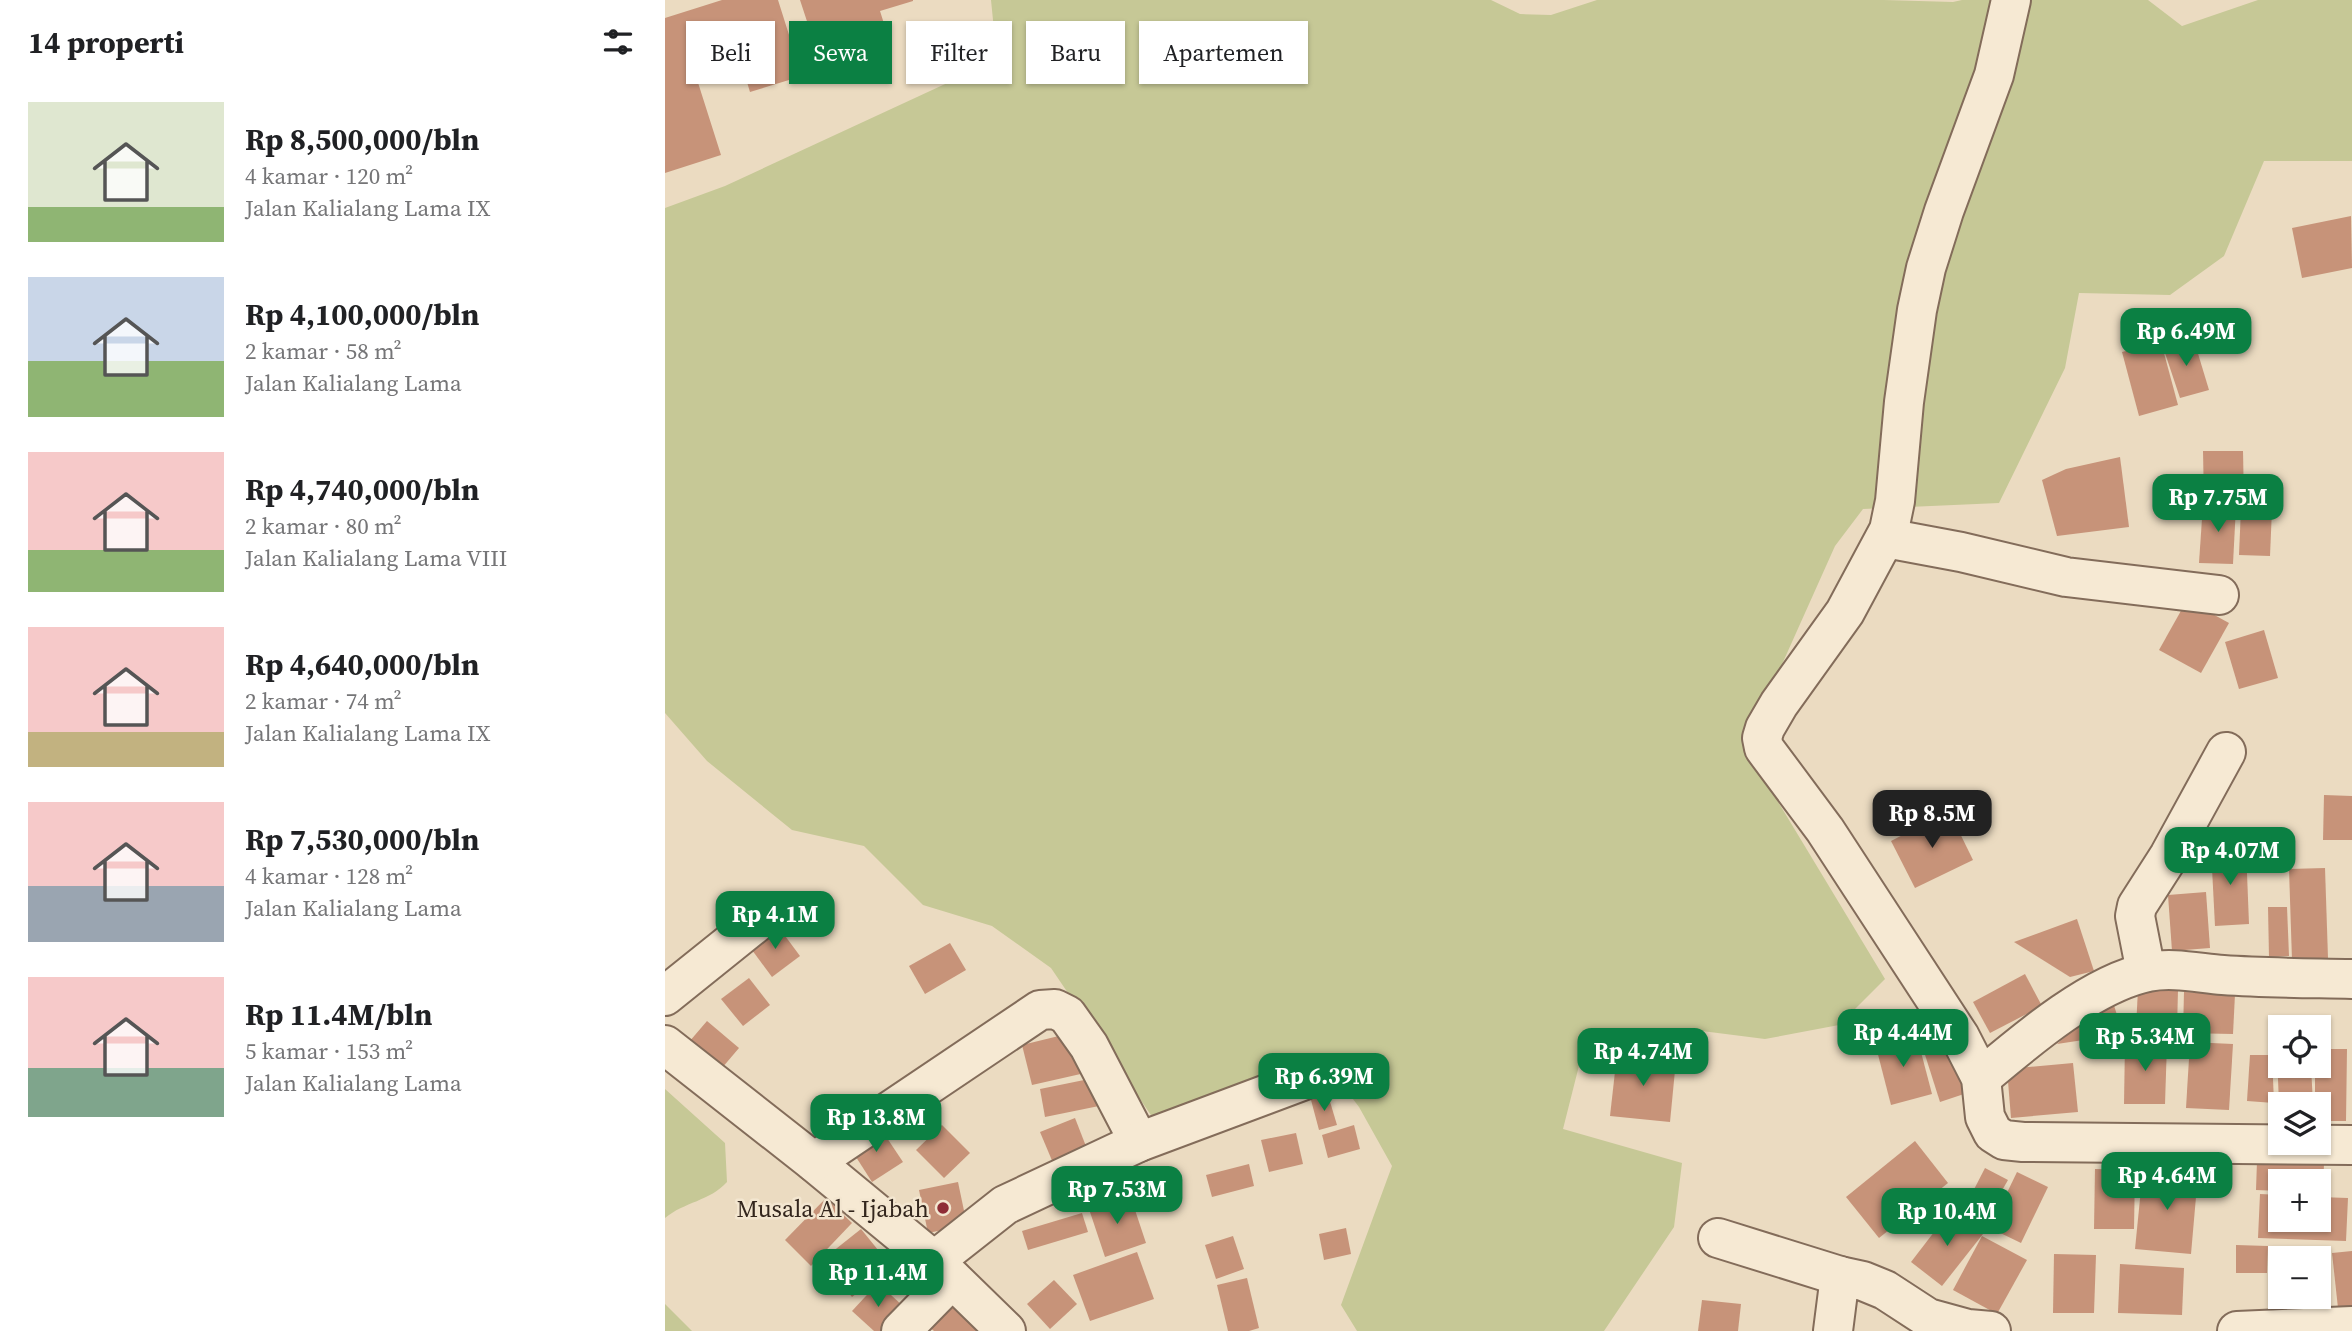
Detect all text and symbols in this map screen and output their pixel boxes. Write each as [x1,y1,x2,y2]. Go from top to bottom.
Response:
chip: Beli [686,21,775,84]
chip: Sewa [789,21,892,84]
chip: Filter [906,21,1012,84]
chip: Baru [1026,21,1125,84]
chip: Apartemen [1139,21,1308,84]
text: 14 properti [28,22,184,63]
icon: filters [599,23,637,61]
text: Rp 8,500,000/bln [245,119,480,160]
icon: home [84,130,168,214]
text: 4 kamar · 120 m² [245,160,413,192]
text: Jalan Kalialang Lama IX [245,192,490,224]
text: Rp 4,100,000/bln [245,294,480,335]
icon: home [84,305,168,389]
pin: Rp 6.49M [2114,308,2258,368]
text: Rp 6.49M [2136,315,2236,347]
text: 2 kamar · 58 m² [245,335,402,367]
text: Jalan Kalialang Lama [245,367,462,399]
text: Rp 4,740,000/bln [245,469,480,510]
pin: Rp 7.75M [2146,475,2290,534]
icon: home [84,480,168,564]
text: Rp 7.75M [2168,481,2268,513]
text: 2 kamar · 80 m² [245,510,402,542]
text: Jalan Kalialang Lama VIII [245,542,507,574]
text: Rp 4,640,000/bln [245,644,480,685]
icon: home [84,655,168,739]
text: 2 kamar · 74 m² [245,685,402,717]
text: Jalan Kalialang Lama IX [245,717,490,749]
pin: Rp 8.5M [1867,790,1997,850]
text: Rp 8.5M [1889,797,1975,829]
text: Rp 7,530,000/bln [245,819,480,860]
pin: Rp 4.07M [2158,828,2302,887]
icon: home [84,830,168,914]
text: Rp 4.07M [2180,834,2280,866]
text: 4 kamar · 128 m² [245,860,413,892]
text: Jalan Kalialang Lama [245,892,462,924]
pin: Rp 4.1M [710,892,840,951]
text: Rp 4.1M [732,898,818,930]
text: Rp 11.4M/bln [245,994,432,1035]
icon: home [84,1005,168,1089]
pin: Rp 4.44M [1831,1010,1975,1069]
pin: Rp 5.34M [2073,1014,2217,1073]
map controls [2268,1015,2331,1309]
button: locate [2268,1015,2331,1078]
text: Rp 4.44M [1853,1016,1953,1048]
text: Rp 5.34M [2095,1020,2195,1052]
pin: Rp 4.74M [1571,1028,1715,1088]
text: 5 kamar · 153 m² [245,1035,413,1067]
text: Rp 4.74M [1593,1035,1693,1067]
pin: Rp 6.39M [1252,1054,1396,1113]
text: Rp 6.39M [1274,1060,1374,1092]
text: Jalan Kalialang Lama [245,1067,462,1099]
button: layers [2268,1092,2331,1155]
pin: Rp 13.8M [804,1094,948,1154]
text: Rp 13.8M [826,1101,926,1133]
pin: Rp 4.64M [2095,1152,2239,1212]
text: Rp 4.64M [2117,1159,2217,1191]
pin: Rp 7.53M [1045,1166,1189,1226]
button: + [2268,1169,2331,1232]
text: Rp 7.53M [1067,1173,1167,1205]
pin: Rp 10.4M [1875,1188,2019,1248]
place label: Musala Al - Ijabah [736,1192,929,1225]
text: Rp 10.4M [1897,1195,1997,1227]
marker: Musala Al - Ijabah [935,1200,951,1216]
button: − [2268,1246,2331,1309]
pin: Rp 11.4M [806,1250,950,1309]
text: Rp 11.4M [828,1256,928,1288]

